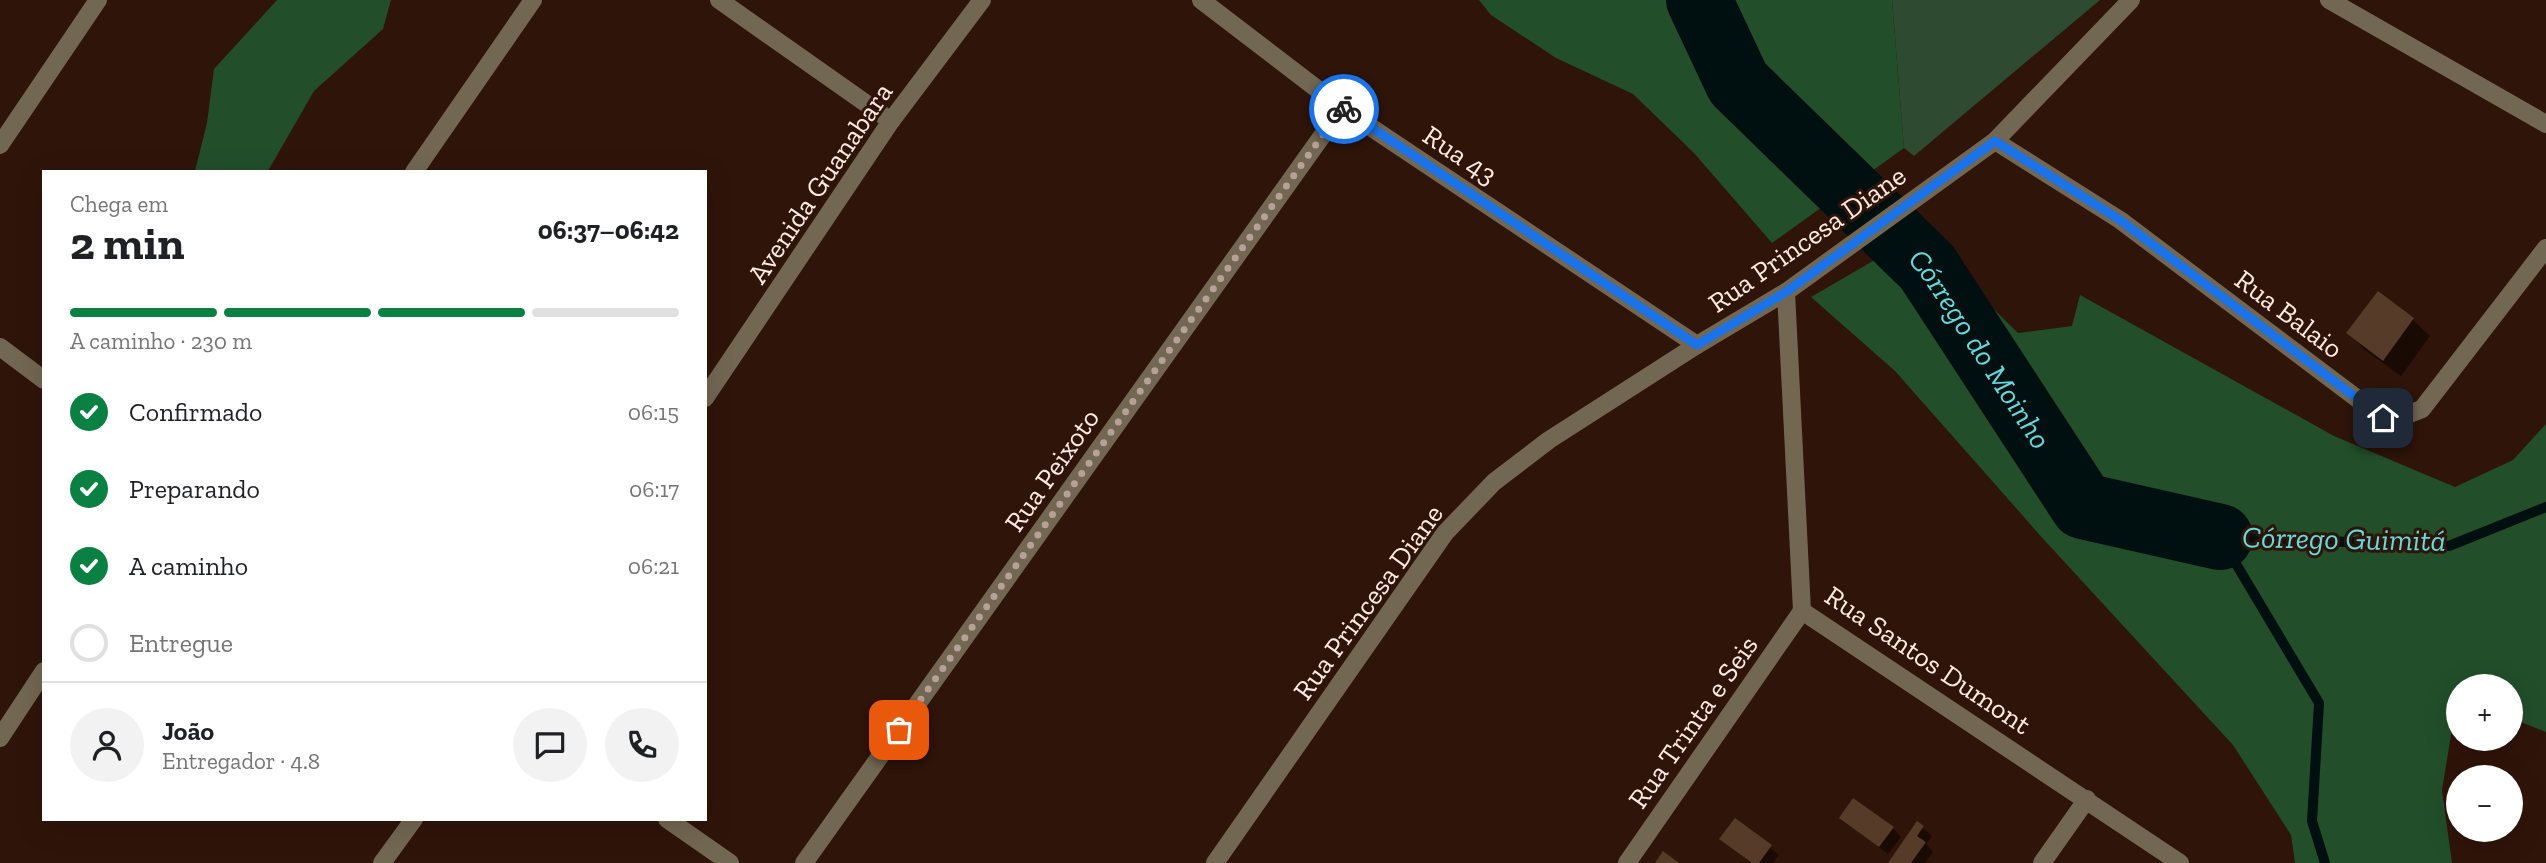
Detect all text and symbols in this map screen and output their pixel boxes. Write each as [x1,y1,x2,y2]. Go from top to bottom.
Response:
courier [1309,74,1379,144]
street label: Avenida Guanabara [741,76,900,290]
icon: bike [1325,90,1363,128]
street label: Rua 43 [1417,118,1503,192]
street label: Rua Princesa Diane [1702,159,1912,319]
text: Chega em [70,190,168,218]
text: 06:37–06:42 [538,214,679,246]
text: 2 min [70,216,185,271]
water label: Córrego do Moinho [1901,241,2059,456]
street label: Rua Balaio [2229,263,2349,365]
text: A caminho · 230 m [70,327,252,355]
pin [2353,388,2413,448]
icon: check [70,393,108,431]
text: Confirmado [129,396,262,428]
text: 06:15 [628,398,679,426]
icon: home [2364,399,2402,437]
street label: Rua Peixoto [998,402,1106,538]
icon: check [70,470,108,508]
text: Preparando [129,473,260,505]
text: 06:17 [629,475,679,503]
street label: Rua Princesa Diane [1286,498,1450,706]
water label: Córrego Guimitá [2242,519,2446,559]
icon: check [70,547,108,585]
text: A caminho [129,550,248,582]
text: 06:21 [628,552,679,580]
street label: Rua Santos Dumont [1819,579,2038,741]
text: Entregue [129,627,233,659]
street label: Rua Trinta e Seis [1621,629,1765,815]
map controls [2446,674,2523,842]
button: + [2446,674,2523,751]
pin [869,700,929,760]
button: person [70,708,144,782]
button: chat [513,708,587,782]
button: phone [605,708,679,782]
icon: bag [880,711,918,749]
text: João [162,715,214,747]
text: Entregador · 4.8 [162,747,320,775]
button: − [2446,765,2523,842]

